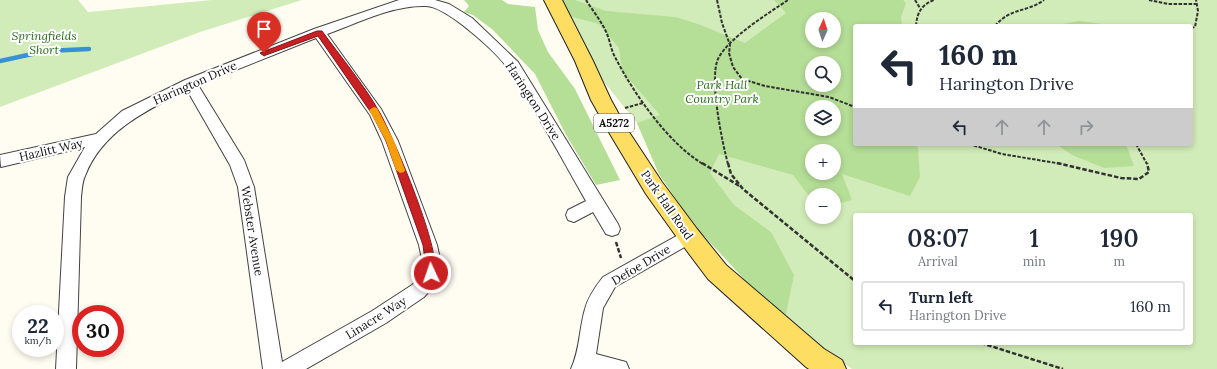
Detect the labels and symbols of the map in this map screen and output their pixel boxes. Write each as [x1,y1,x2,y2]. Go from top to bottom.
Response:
pin [247,12,281,53]
north arrow [805,12,841,48]
park label: Springfields Short [11,28,77,57]
street label: Harington Drive [151,57,239,108]
street label: Harington Drive [503,59,565,143]
park label: Park Hall Country Park [685,77,759,106]
road number: A5272 [594,114,634,132]
street label: Hazlitt Way [18,135,85,164]
street label: Park Hall Road [638,167,697,242]
street label: Webster Avenue [238,185,267,277]
street label: Defoe Drive [609,241,673,288]
position arrow [410,252,452,294]
street label: Linacre Way [343,293,409,342]
speed limit sign: 30 [72,305,124,357]

